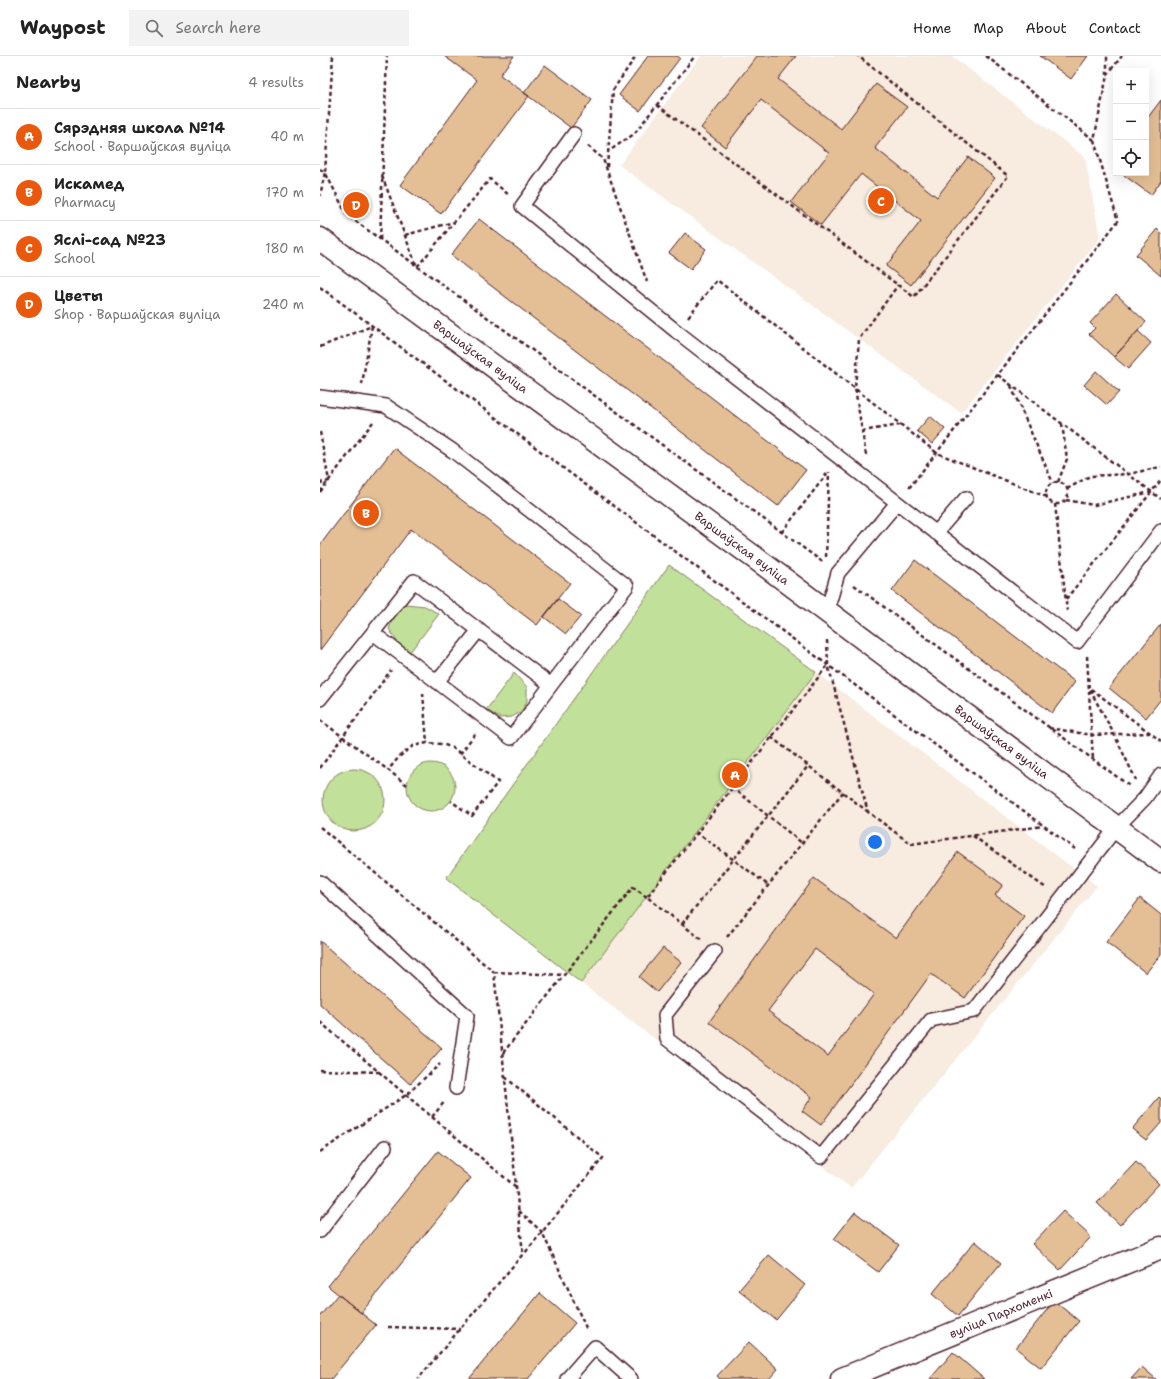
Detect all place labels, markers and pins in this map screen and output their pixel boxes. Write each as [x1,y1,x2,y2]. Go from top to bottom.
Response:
pin: C [868,186,894,216]
pin: D [343,190,369,220]
pin: B [353,498,379,528]
pin: A [722,760,748,790]

